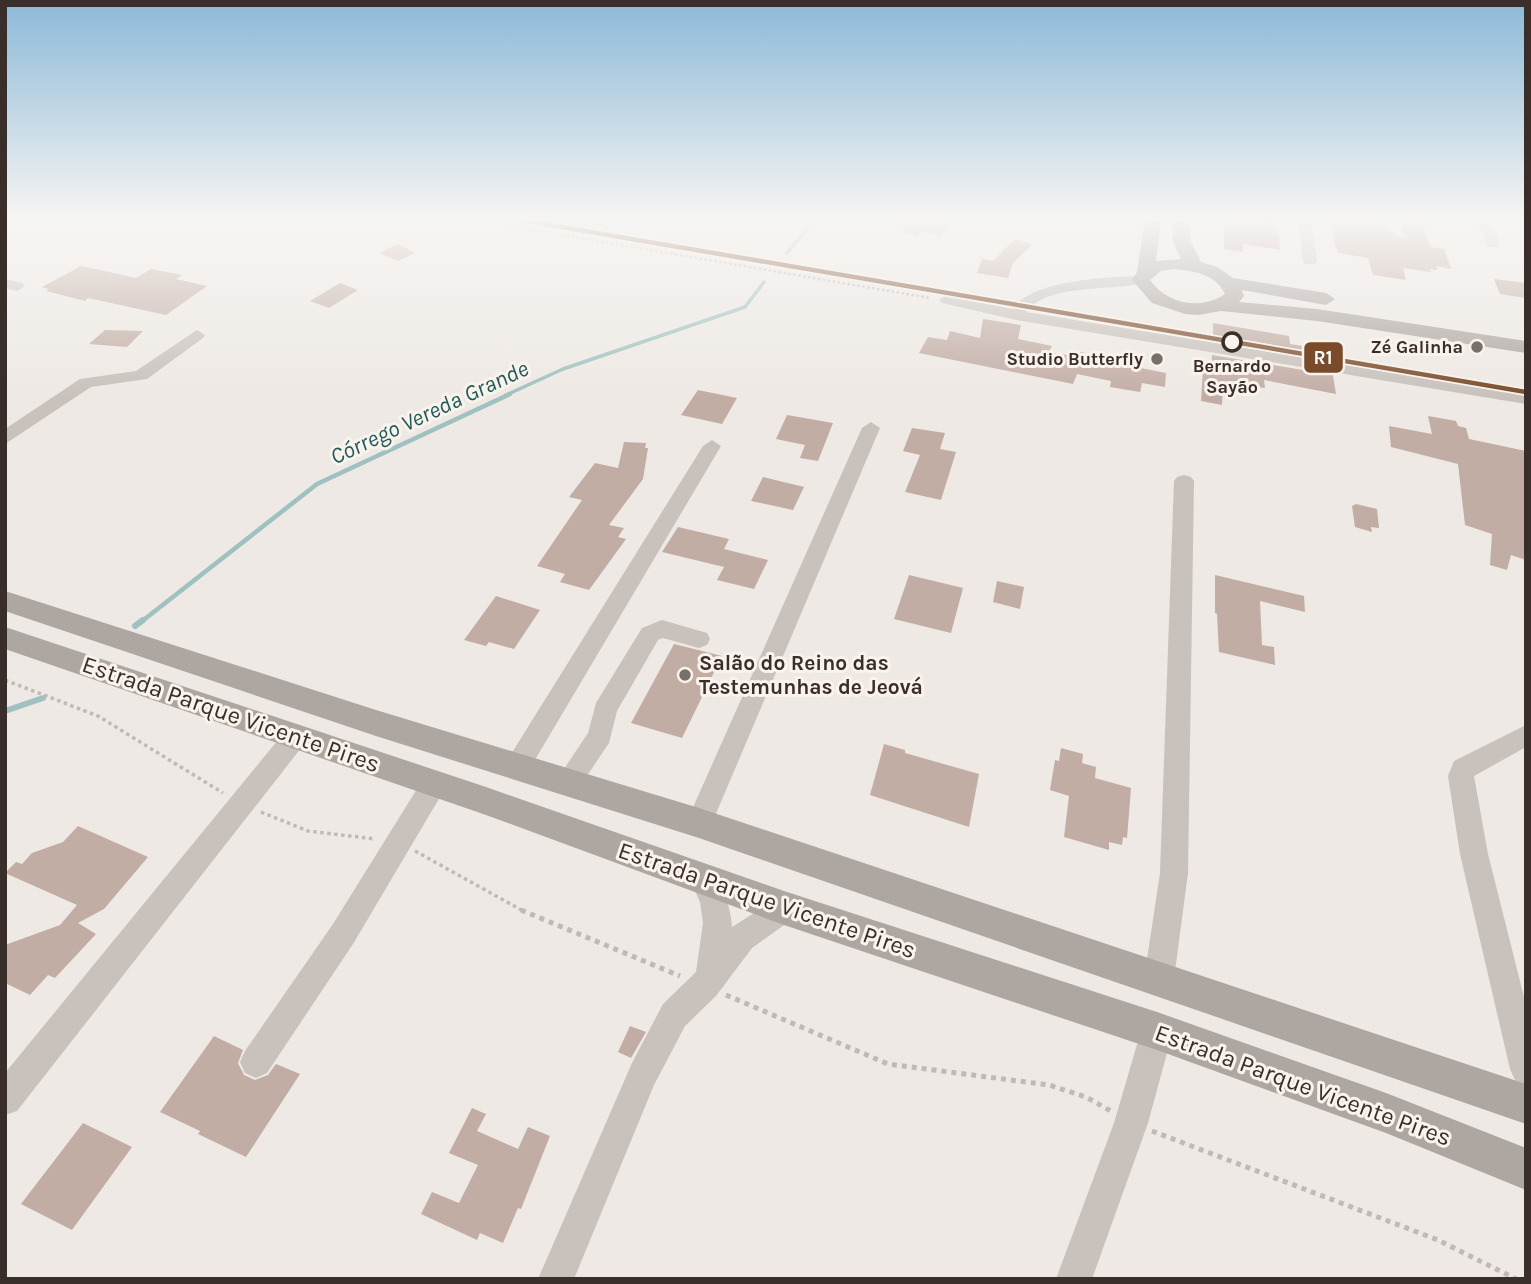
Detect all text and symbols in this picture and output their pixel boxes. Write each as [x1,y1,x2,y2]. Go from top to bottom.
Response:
marker: Bernardo Sayão [1222,332,1242,352]
place label: Zé Galinha [1371,336,1463,358]
marker: Zé Galinha [1469,339,1485,355]
line badge: R1 [1303,341,1344,374]
text: R1 [1313,347,1333,369]
place label: Studio Butterfly [1007,348,1143,370]
marker: Studio Butterfly [1149,351,1165,367]
water label: Córrego Vereda Grande [326,355,533,470]
place label: Bernardo Sayão [1193,355,1271,398]
street label: Estrada Parque Vicente Pires [79,650,383,778]
place label: Salão do Reino das Testemunhas de Jeová [699,651,923,699]
marker: Salão do Reino das Testemunhas de Jeová [677,667,693,683]
street label: Estrada Parque Vicente Pires [615,836,919,964]
street label: Estrada Parque Vicente Pires [1151,1018,1455,1152]

